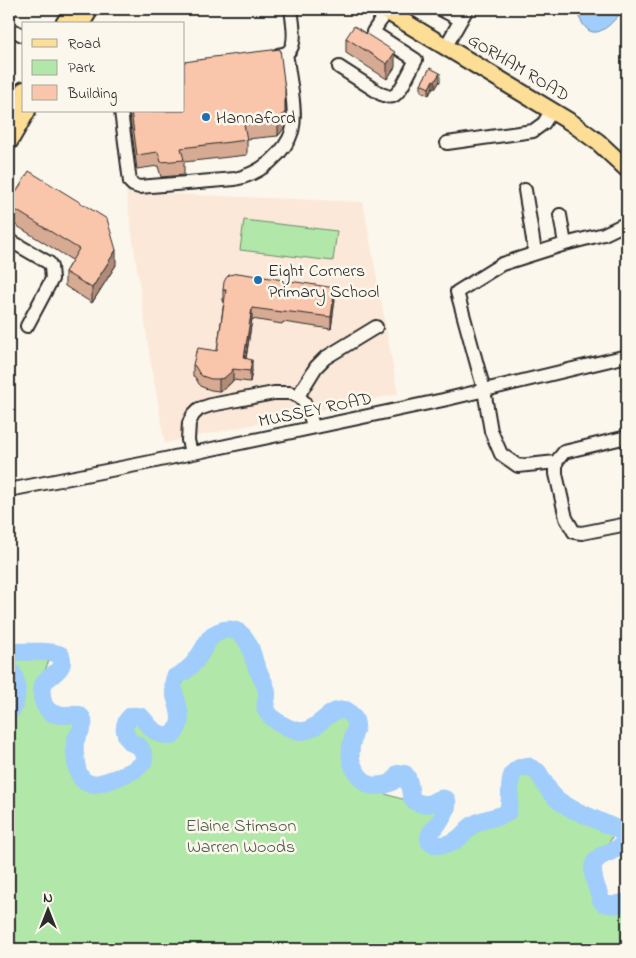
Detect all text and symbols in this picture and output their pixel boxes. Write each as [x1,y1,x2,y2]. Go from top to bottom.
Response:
legend [22,22,185,112]
street label: GORHAM ROAD [462,28,574,109]
text: Road [68,33,101,55]
text: Park [68,57,96,79]
text: Building [67,83,117,106]
place label: Hannaford [216,106,296,132]
marker: Hannaford [200,111,212,123]
place label: Eight Corners Primary School [268,259,379,306]
marker: Eight Corners Primary School [252,274,264,286]
street label: MUSSEY ROAD [256,386,375,436]
park label: Elaine Stimson Warren Woods [186,814,296,861]
north arrow [22,886,72,936]
text: N [43,888,53,909]

